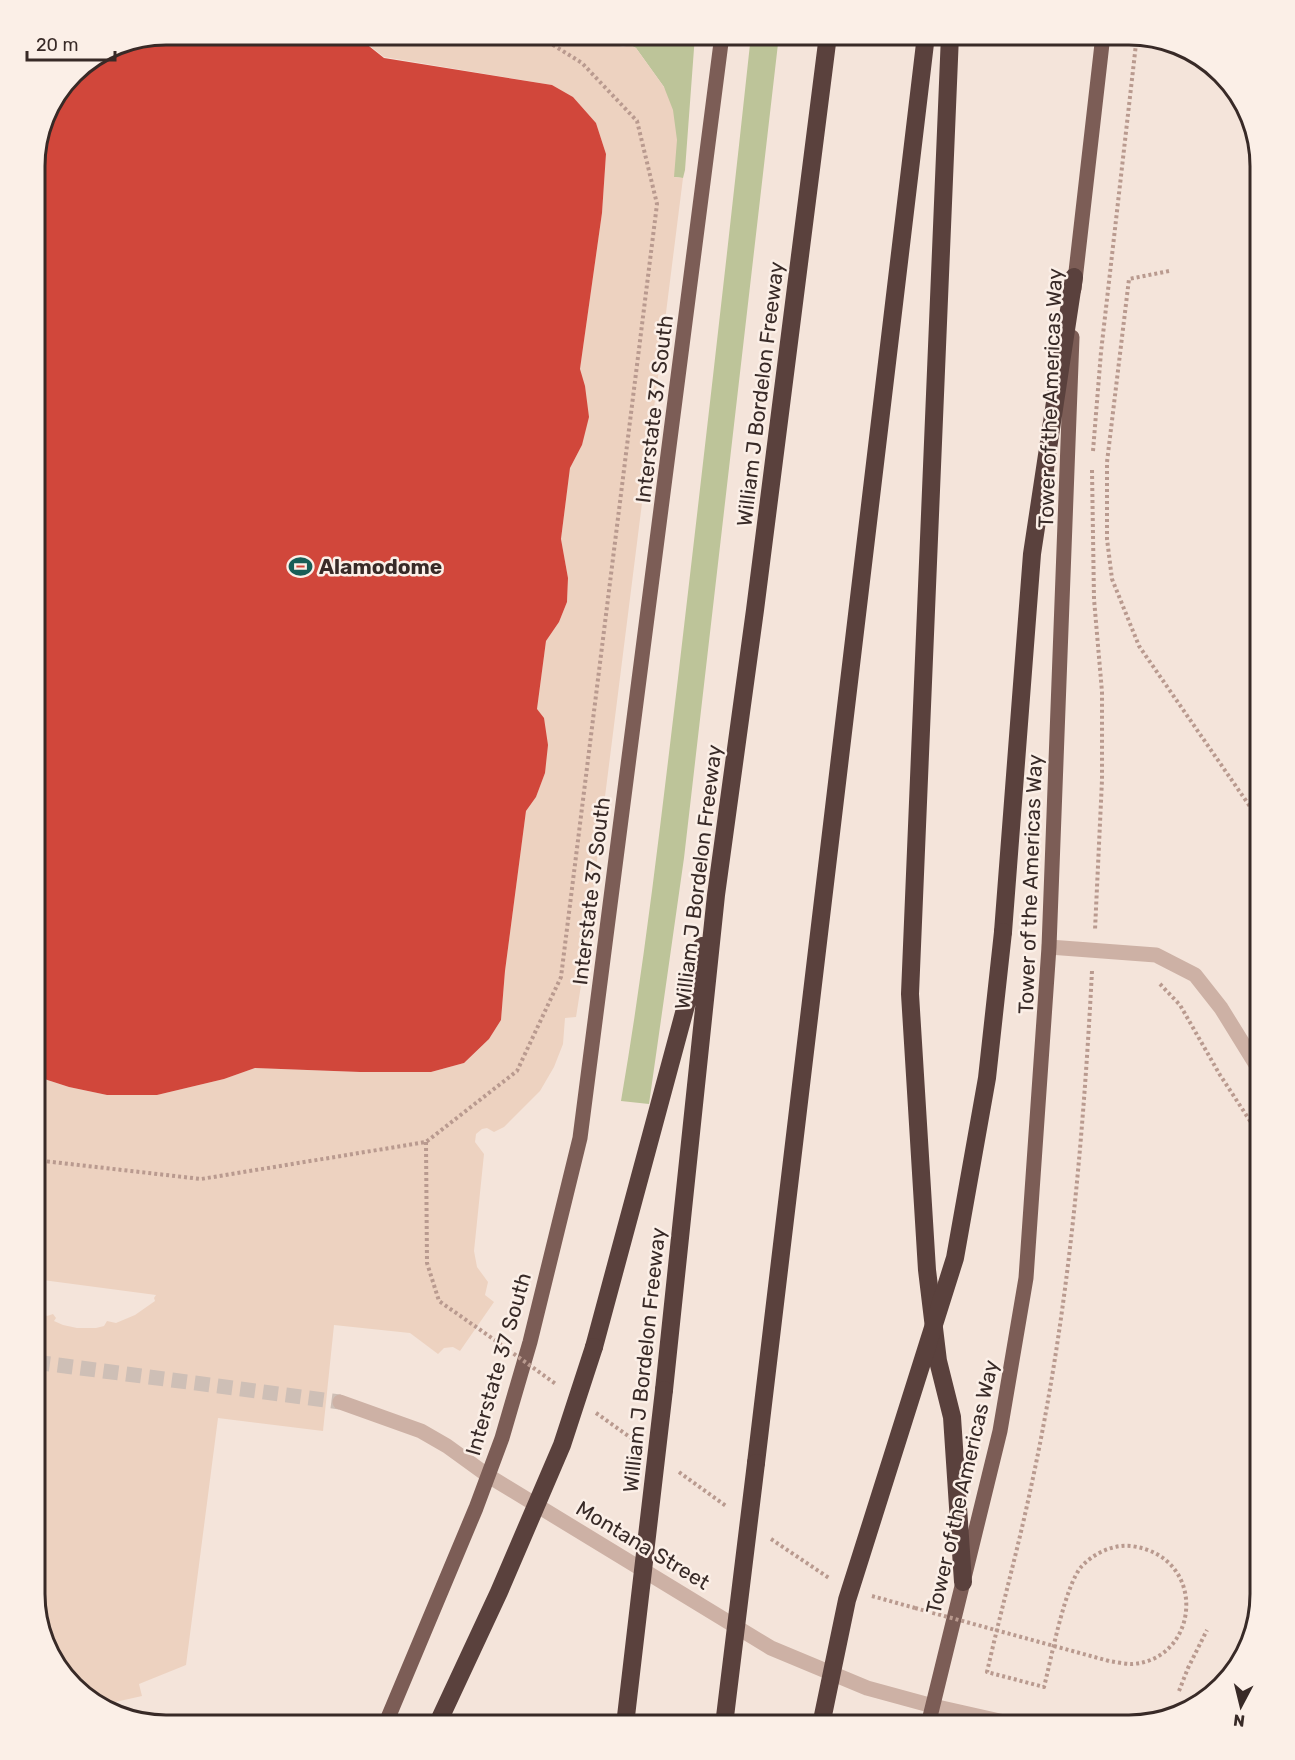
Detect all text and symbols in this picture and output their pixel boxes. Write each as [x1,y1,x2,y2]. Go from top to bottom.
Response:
scale bar [27,24,116,62]
text: 20 m [36,34,78,56]
street label: William J Bordelon Freeway [731,260,789,528]
street label: Tower of the Americas Way [1033,267,1067,528]
street label: Interstate 37 South [630,314,678,504]
sports icon: Alamodome [288,553,314,579]
place label: Alamodome [319,554,442,579]
street label: William J Bordelon Freeway [669,743,727,1011]
street label: Tower of the Americas Way [1013,753,1047,1014]
street label: Interstate 37 South [567,796,615,986]
street label: William J Bordelon Freeway [618,1226,670,1494]
street label: Interstate 37 South [460,1270,536,1458]
street label: Tower of the Americas Way [921,1357,1004,1616]
street label: Montana Street [572,1495,714,1595]
north arrow [1211,1676,1271,1736]
text: N [1232,1710,1246,1731]

